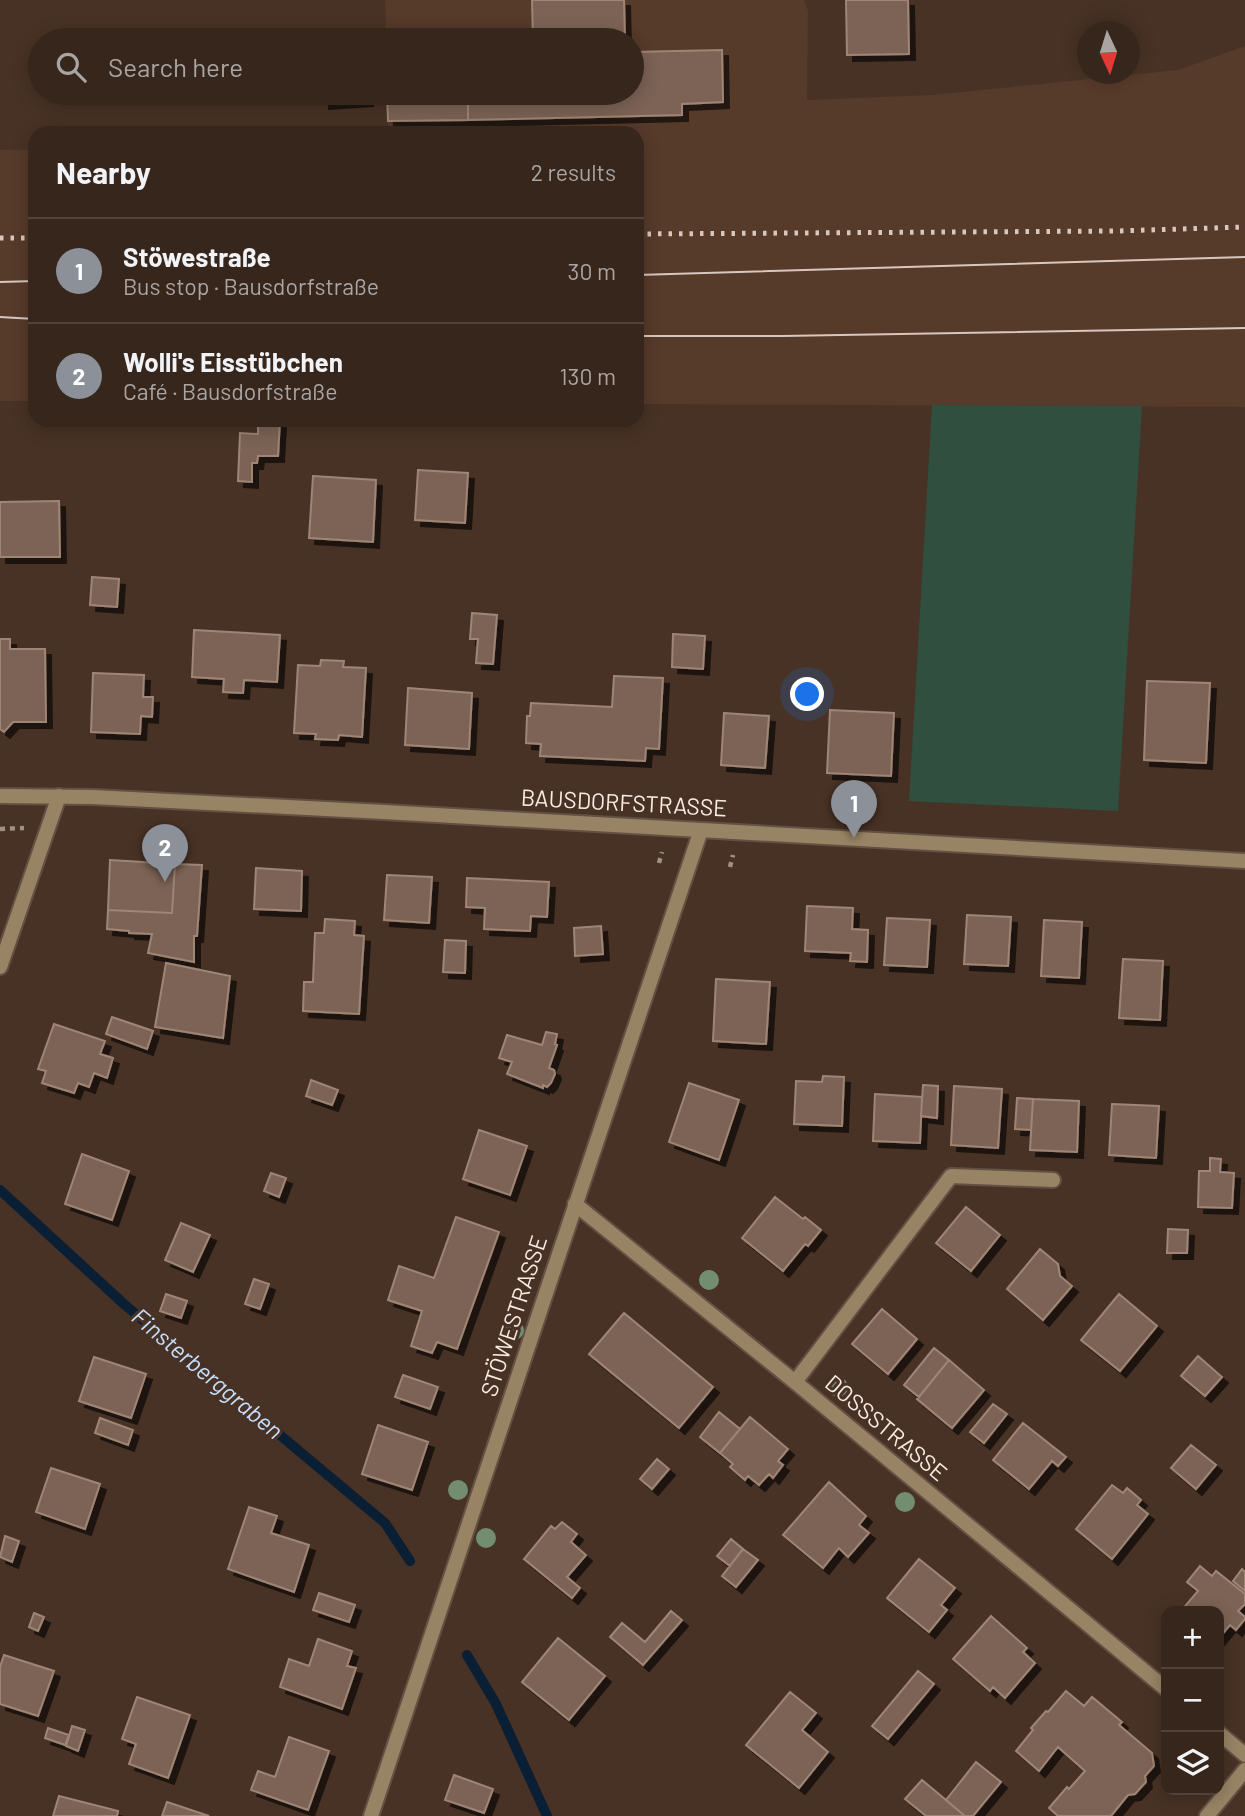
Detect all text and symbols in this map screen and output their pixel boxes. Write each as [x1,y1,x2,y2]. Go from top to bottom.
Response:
north arrow [1077,21,1140,84]
search box [28,28,644,105]
icon: search [52,48,90,86]
text: Search here [108,51,243,82]
text: Nearby [56,154,151,190]
text: 2 results [531,158,616,186]
text: Stöwestraße [123,241,271,272]
text: 1 [75,257,83,285]
text: 30 m [568,257,616,285]
text: Bus stop · Bausdorfstraße [123,272,379,300]
text: Wolli's Eisstübchen [123,346,343,377]
text: 2 [73,362,85,390]
text: 130 m [559,362,616,390]
text: Café · Bausdorfstraße [123,377,337,405]
your location [790,677,824,711]
pin: 1 [831,780,877,838]
street label: BAUSDORFSTRASSE [520,783,728,821]
pin: 2 [142,824,188,882]
street label: STÖWESTRASSE [474,1232,552,1400]
water label: Finsterberggraben [127,1301,289,1444]
street label: DOSSSTRASSE [820,1368,953,1486]
map controls [1161,1606,1224,1795]
button: + [1161,1606,1224,1669]
button: − [1161,1669,1224,1732]
button: layers [1161,1732,1224,1795]

